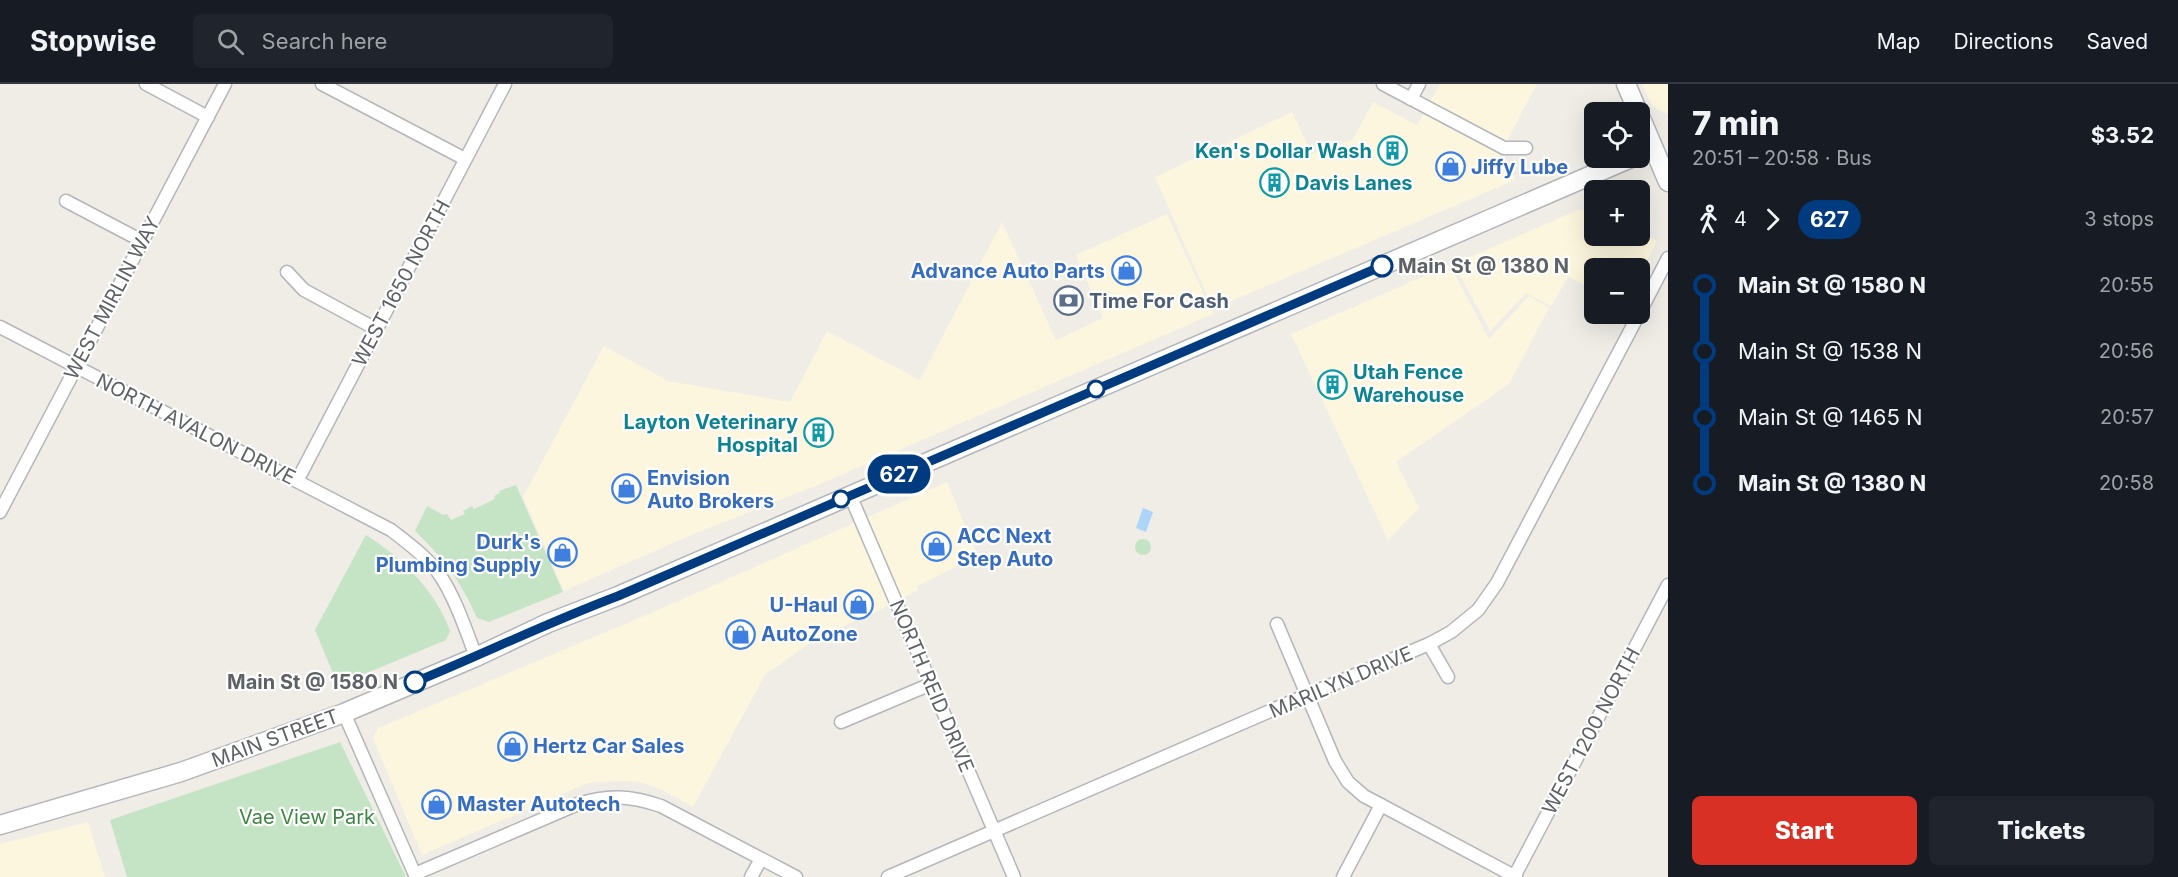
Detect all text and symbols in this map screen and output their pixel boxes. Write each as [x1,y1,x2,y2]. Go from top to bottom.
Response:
search box [193,14,613,68]
text: Stopwise [30,24,157,58]
icon: search [214,25,247,58]
text: Search here [262,28,387,54]
text: Map [1877,29,1920,54]
text: Directions [1953,29,2054,54]
text: Saved [2087,29,2148,54]
map controls [1584,102,1650,324]
button: locate [1584,102,1650,168]
text: 7 min [1692,103,1780,143]
text: $3.52 [2091,122,2154,148]
building icon: Ken's Dollar Wash [1377,135,1409,167]
place label: Ken's Dollar Wash [1195,139,1372,163]
text: 20:51 – 20:58 · Bus [1692,146,1872,170]
shop icon: Jiffy Lube [1434,151,1466,183]
place label: Jiffy Lube [1471,155,1568,179]
building icon: Davis Lanes [1258,167,1290,199]
place label: Davis Lanes [1295,171,1413,195]
button: + [1584,180,1650,246]
street label: WEST 1650 NORTH [347,196,455,370]
icon: walk [1692,203,1725,236]
icon: forward [1756,203,1789,236]
text: 4 [1734,207,1747,231]
text: 627 [1810,207,1849,232]
text: 3 stops [2084,207,2154,231]
street label: WEST MIRLIN WAY [59,212,165,384]
place label: Main St @ 1380 N [1398,254,1569,278]
shop icon: Advance Auto Parts [1110,255,1142,287]
marker: Main St @ 1380 N [1371,255,1393,277]
button: − [1584,258,1650,324]
place label: Advance Auto Parts [911,259,1105,283]
text: Main St @ 1580 N [1738,272,1926,298]
text: 20:55 [2099,273,2154,297]
bank icon: Time For Cash [1052,285,1084,317]
place label: Time For Cash [1089,289,1229,313]
text: Main St @ 1538 N [1738,338,1922,364]
text: 20:56 [2099,339,2154,363]
place label: Utah Fence Warehouse [1353,360,1464,407]
street label: NORTH AVALON DRIVE [92,368,300,490]
building icon: Utah Fence Warehouse [1316,368,1348,400]
unlabelled marker [1087,380,1105,398]
text: Main St @ 1465 N [1738,404,1923,430]
text: 20:57 [2100,405,2154,429]
place label: Layton Veterinary Hospital [624,410,798,457]
building icon: Layton Veterinary Hospital [803,417,835,449]
line badge: 627 [864,454,934,494]
text: 627 [879,462,919,487]
place label: Envision Auto Brokers [647,466,774,513]
text: Main St @ 1380 N [1738,470,1926,496]
text: 20:58 [2099,471,2154,495]
shop icon: Envision Auto Brokers [610,473,642,505]
unlabelled marker [832,490,850,508]
place label: ACC Next Step Auto [957,524,1053,571]
place label: Durk's Plumbing Supply [376,530,541,577]
shop icon: ACC Next Step Auto [920,531,952,563]
shop icon: Durk's Plumbing Supply [546,537,578,569]
shop icon: U-Haul [843,589,875,621]
place label: U-Haul [770,593,838,617]
street label: NORTH REID DRIVE [885,596,979,776]
shop icon: AutoZone [724,618,756,650]
place label: AutoZone [761,622,858,646]
street label: MARILYN DRIVE [1266,641,1416,723]
street label: WEST 1200 NORTH [1537,644,1645,818]
place label: Main St @ 1580 N [227,670,398,694]
marker: Main St @ 1580 N [404,671,426,693]
street label: MAIN STREET [208,704,342,772]
shop icon: Hertz Car Sales [496,730,528,762]
place label: Hertz Car Sales [533,734,684,758]
shop icon: Master Autotech [420,788,452,820]
place label: Master Autotech [457,792,620,816]
button: Start [1692,796,1917,865]
button: Tickets [1929,796,2154,865]
park label: Vae View Park [239,805,375,829]

